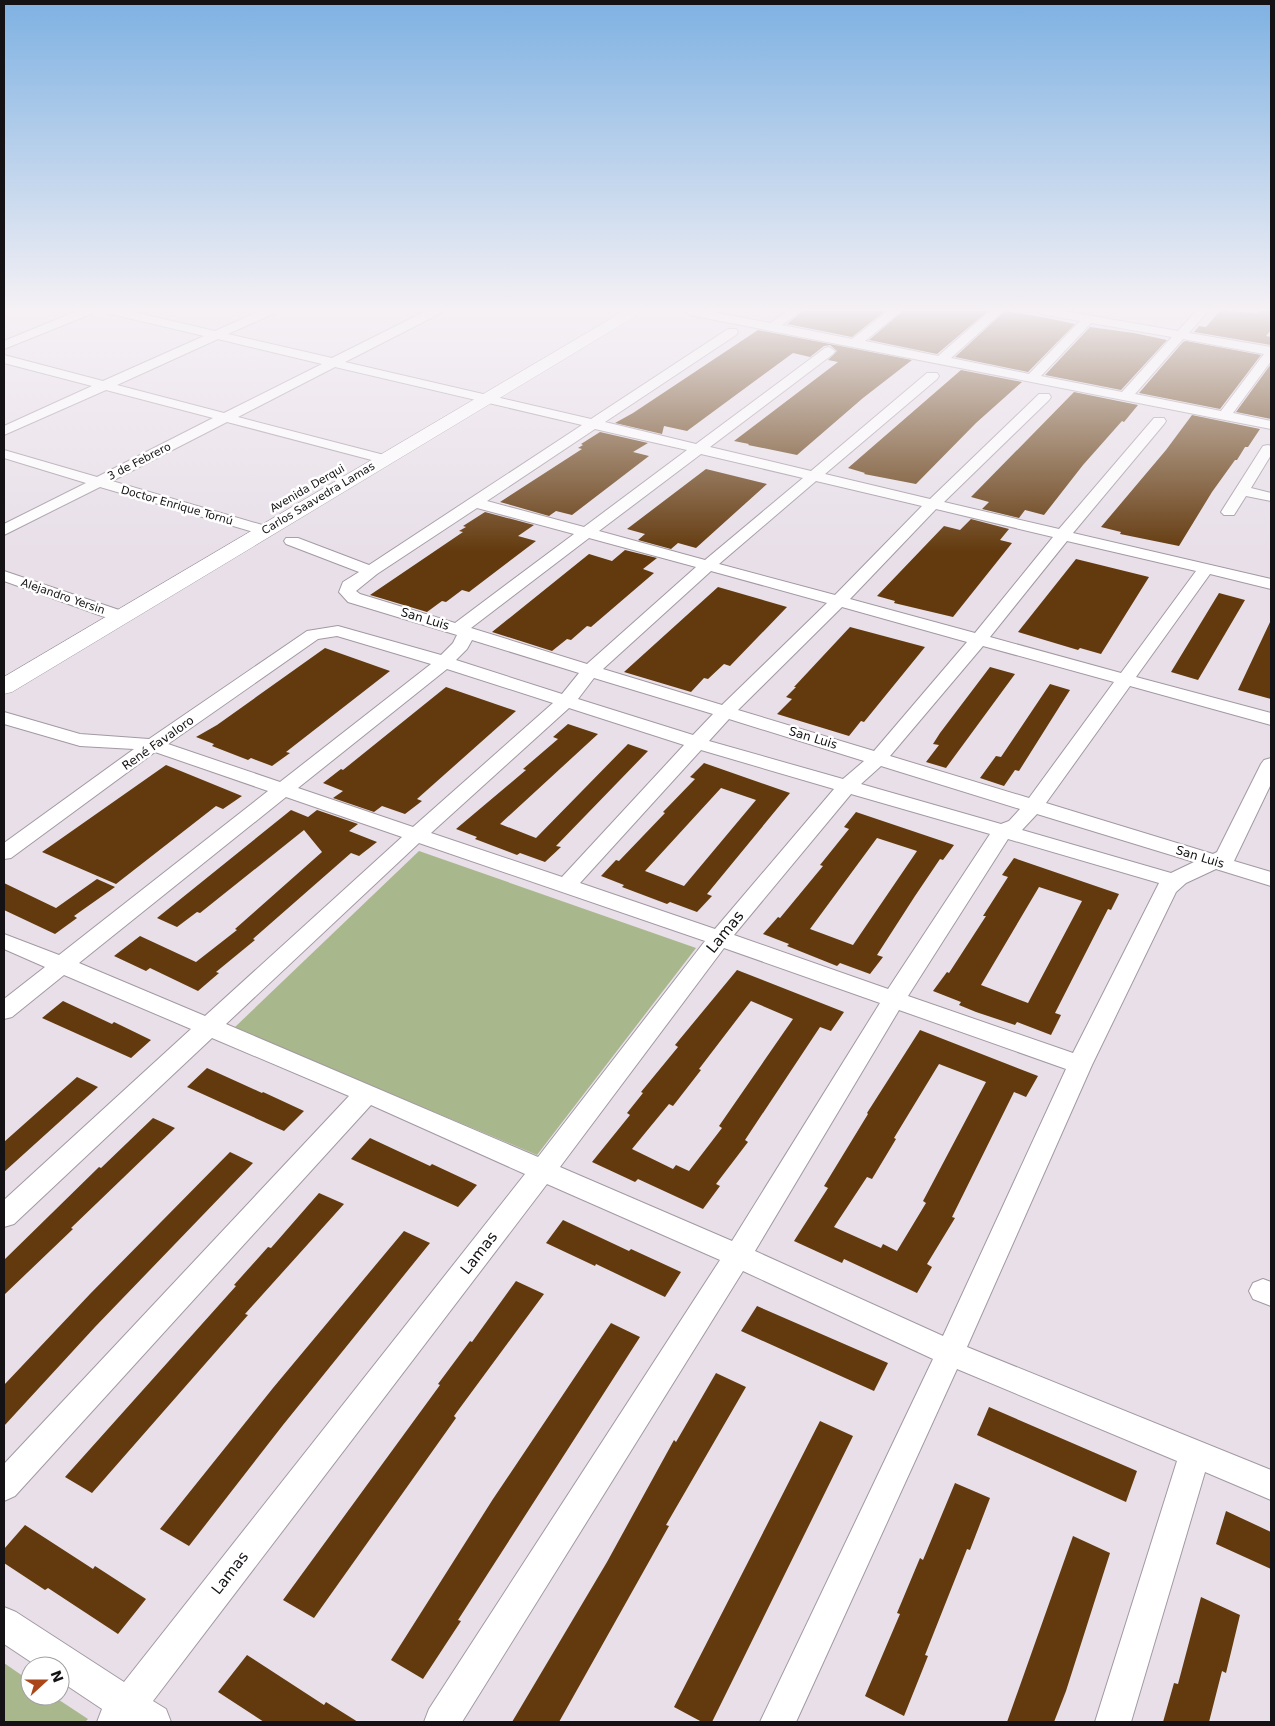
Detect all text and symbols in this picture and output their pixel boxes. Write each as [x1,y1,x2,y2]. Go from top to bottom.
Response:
street label: 3 de Febrero [105,440,173,483]
street label: Carlos Saavedra Lamas [259,459,377,537]
street label: Avenida Derqui [268,462,347,515]
street label: Doctor Enrique Tornú [119,483,234,528]
street label: Alejandro Yersin [19,576,107,617]
street label: San Luis [399,605,451,633]
street label: René Favaloro [119,713,197,773]
street label: San Luis [787,724,839,752]
street label: San Luis [1174,843,1226,871]
street label: Lamas [703,907,748,957]
street label: Lamas [457,1228,501,1278]
street label: Lamas [208,1548,252,1598]
north arrow [20,1656,70,1706]
text: N [48,1668,67,1685]

